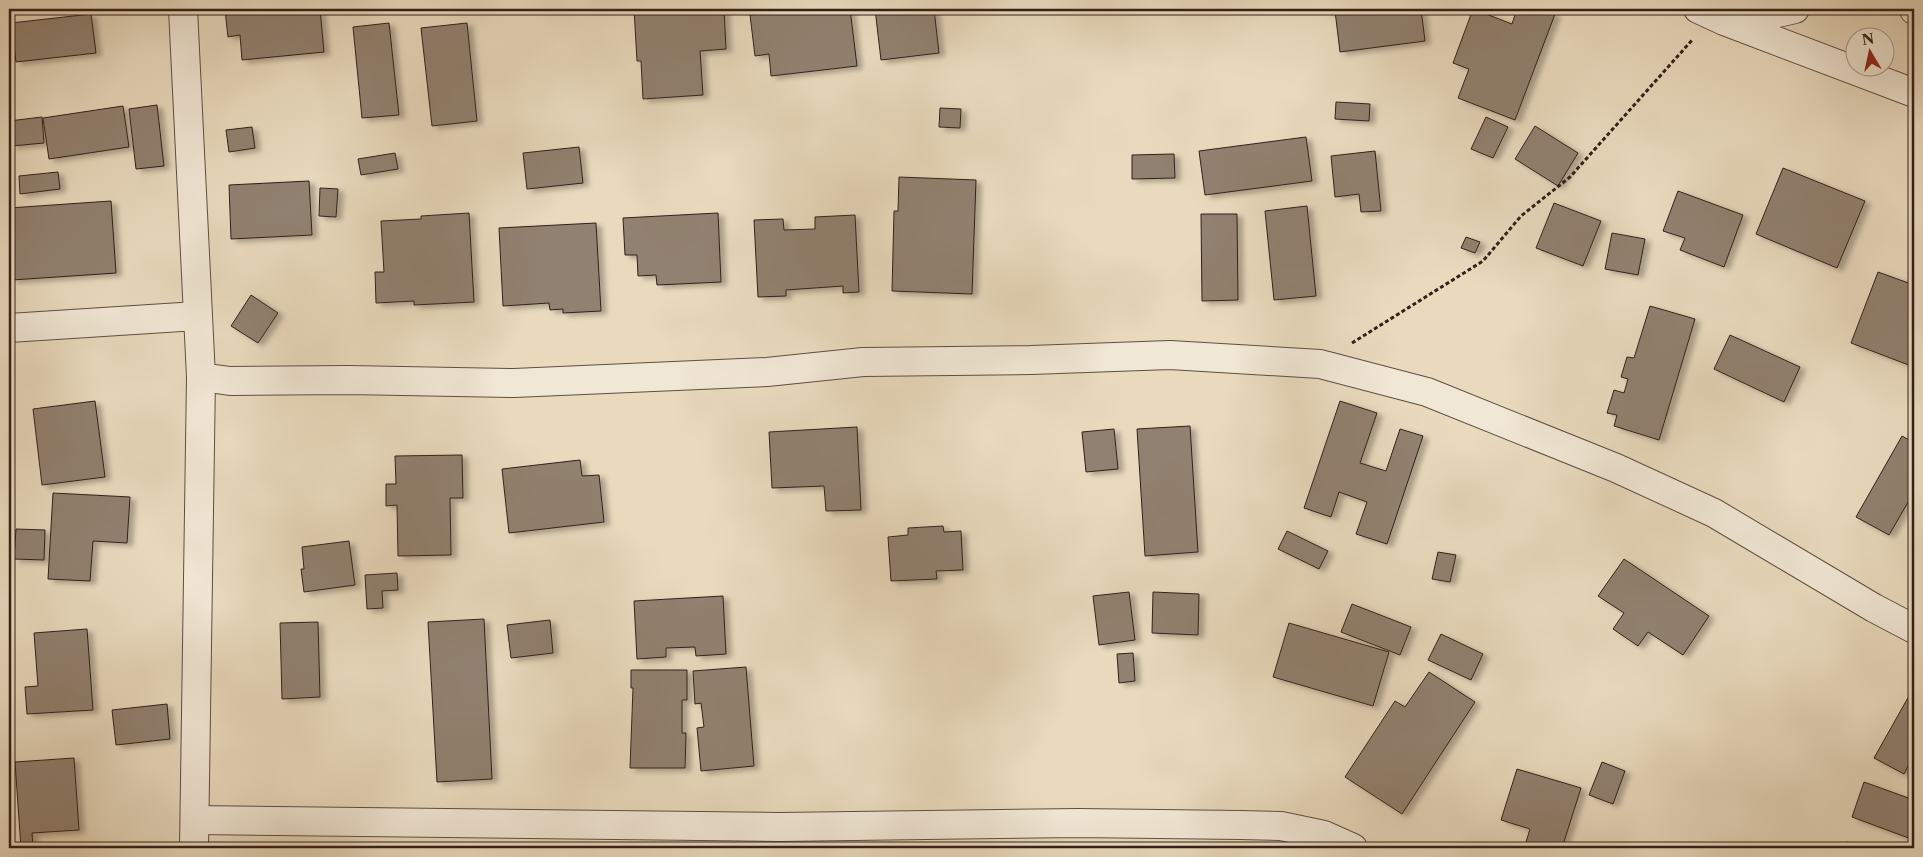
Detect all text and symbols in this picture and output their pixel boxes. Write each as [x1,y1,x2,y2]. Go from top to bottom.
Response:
north arrow [1846,28,1896,78]
text: N [1861,29,1875,49]

